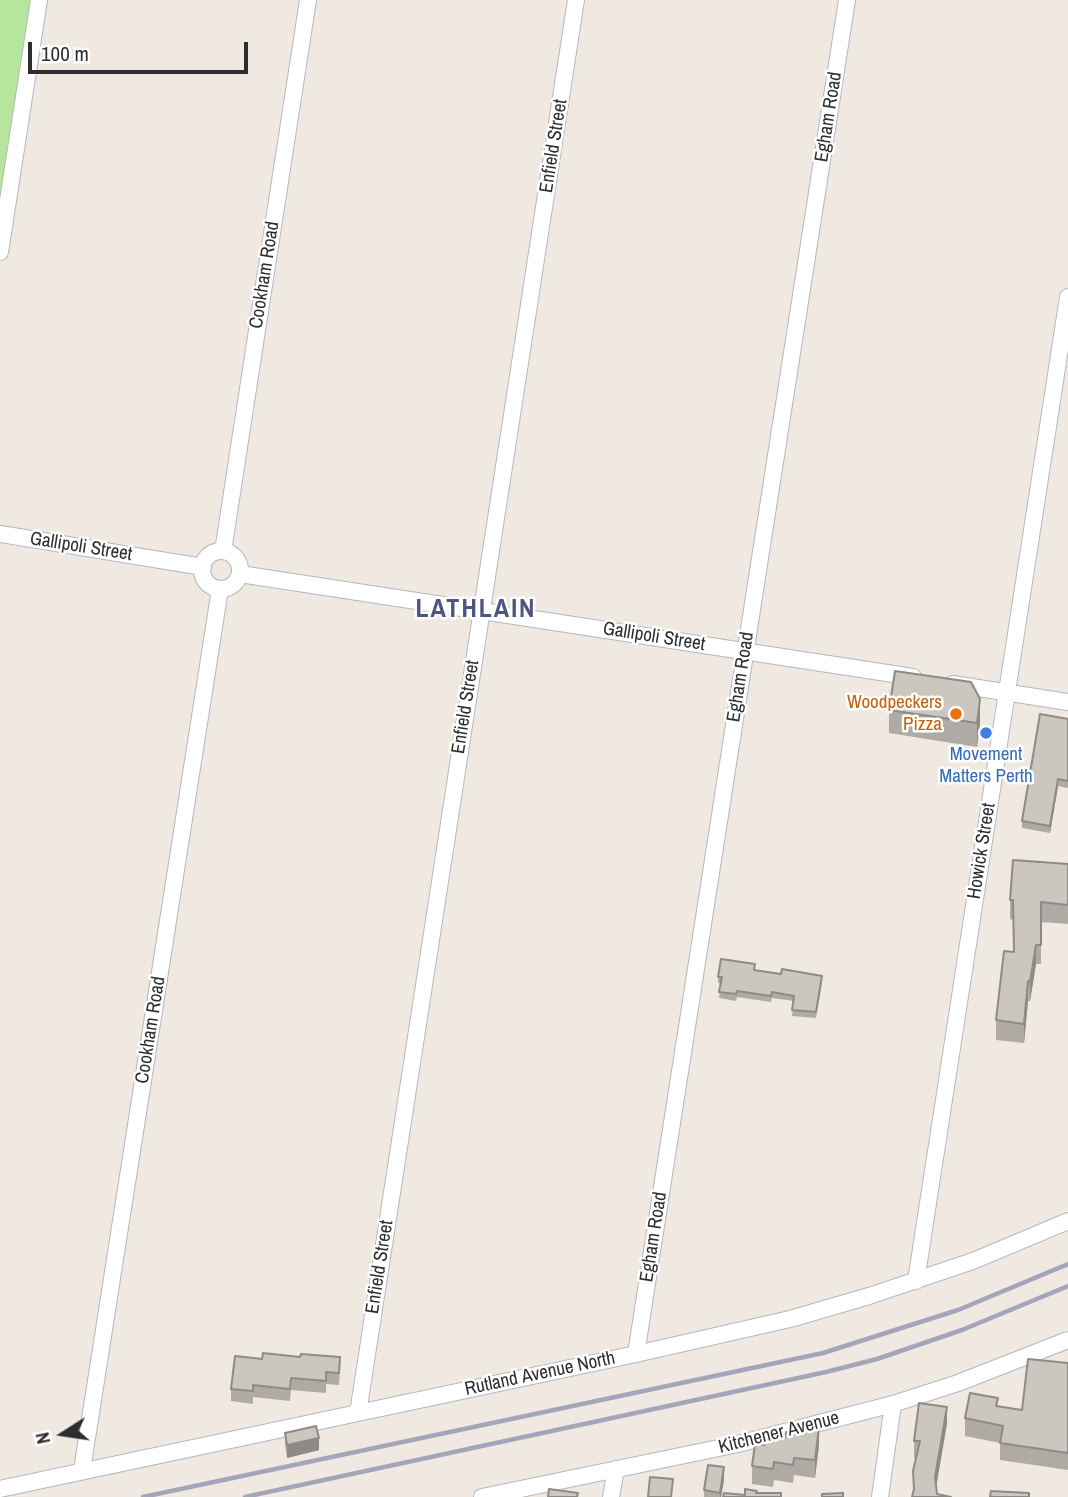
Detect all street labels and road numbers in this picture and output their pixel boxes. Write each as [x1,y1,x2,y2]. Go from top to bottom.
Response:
street label: Egham Road [811,70,847,164]
street label: Enfield Street [535,98,573,194]
street label: Cookham Road [245,220,285,330]
street label: Gallipoli Street [28,528,134,566]
street label: Gallipoli Street [601,618,707,656]
street label: Egham Road [723,630,759,724]
street label: Enfield Street [447,659,485,755]
street label: Howick Street [963,801,1001,901]
street label: Cookham Road [131,975,171,1085]
street label: Egham Road [636,1190,672,1284]
street label: Enfield Street [361,1219,399,1315]
street label: Rutland Avenue North [463,1347,617,1401]
street label: Kitchener Avenue [716,1407,842,1459]

